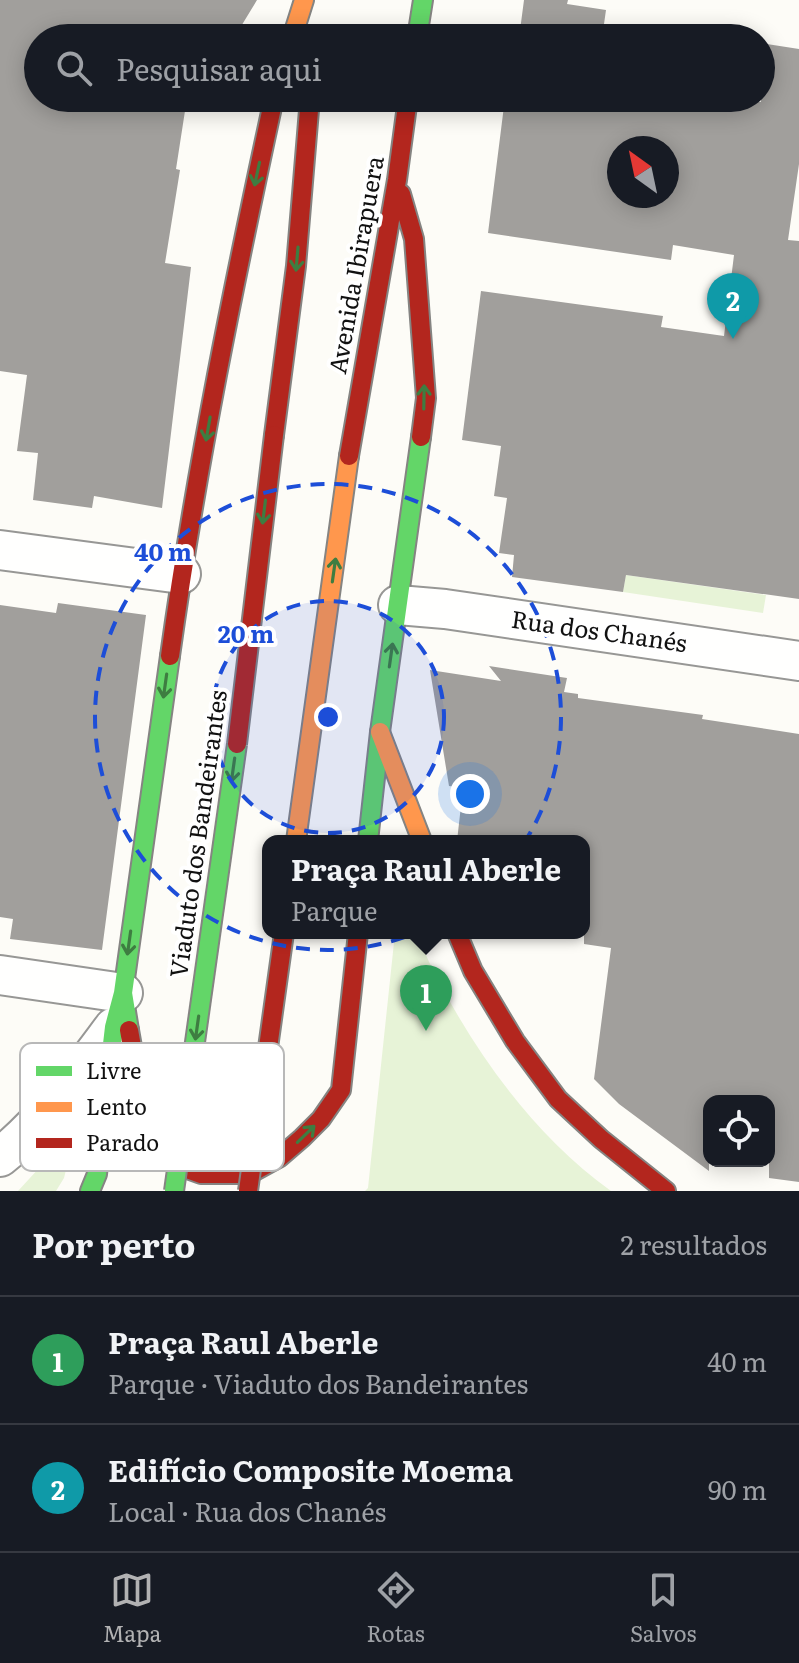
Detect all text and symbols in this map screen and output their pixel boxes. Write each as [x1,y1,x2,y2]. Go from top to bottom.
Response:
search box [24,24,775,112]
icon: search [52,46,96,90]
text: Pesquisar aqui [116,46,322,90]
north arrow [607,136,679,208]
street label: Avenida Ibirapuera [318,153,391,376]
one-way arrow [249,161,264,187]
one-way arrow [289,245,304,272]
pin: 2 [707,273,759,339]
one-way arrow [416,384,432,411]
one-way arrow [199,416,214,442]
one-way arrow [257,498,272,525]
text: 40 m [134,533,192,568]
one-way arrow [327,557,342,583]
street label: Rua dos Chanés [509,600,690,659]
text: 20 m [218,615,274,650]
one-way arrow [384,643,399,668]
one-way arrow [157,673,172,698]
street label: Viaduto dos Bandeirantes [159,687,234,980]
centre of rings [314,703,342,731]
one-way arrow [225,757,240,782]
your location [450,774,490,814]
popup [262,835,590,939]
text: Praça Raul Aberle [291,846,561,890]
text: Parque [291,890,378,929]
one-way arrow [122,930,137,956]
pin: 1 [400,965,452,1031]
one-way arrow [189,1015,204,1040]
legend [20,1043,284,1171]
text: Livre [86,1053,141,1086]
text: Lento [86,1089,147,1122]
map controls [703,1095,775,1167]
button: locate [703,1095,775,1167]
text: Parado [86,1125,159,1158]
one-way arrow [296,1125,315,1144]
text: Por perto [32,1218,196,1268]
text: 2 resultados [621,1224,767,1263]
text: Praça Raul Aberle [108,1319,379,1363]
text: 1 [53,1341,63,1380]
text: 40 m [707,1341,767,1380]
text: Parque · Viaduto dos Bandeirantes [108,1363,528,1402]
text: Edifício Composite Moema [108,1447,513,1491]
text: 2 [51,1469,65,1508]
text: 90 m [708,1469,767,1508]
text: Local · Rua dos Chanés [108,1491,386,1530]
tab: Mapa [103,1568,161,1649]
tab: Rotas [367,1568,425,1649]
tab: Salvos [630,1568,696,1649]

